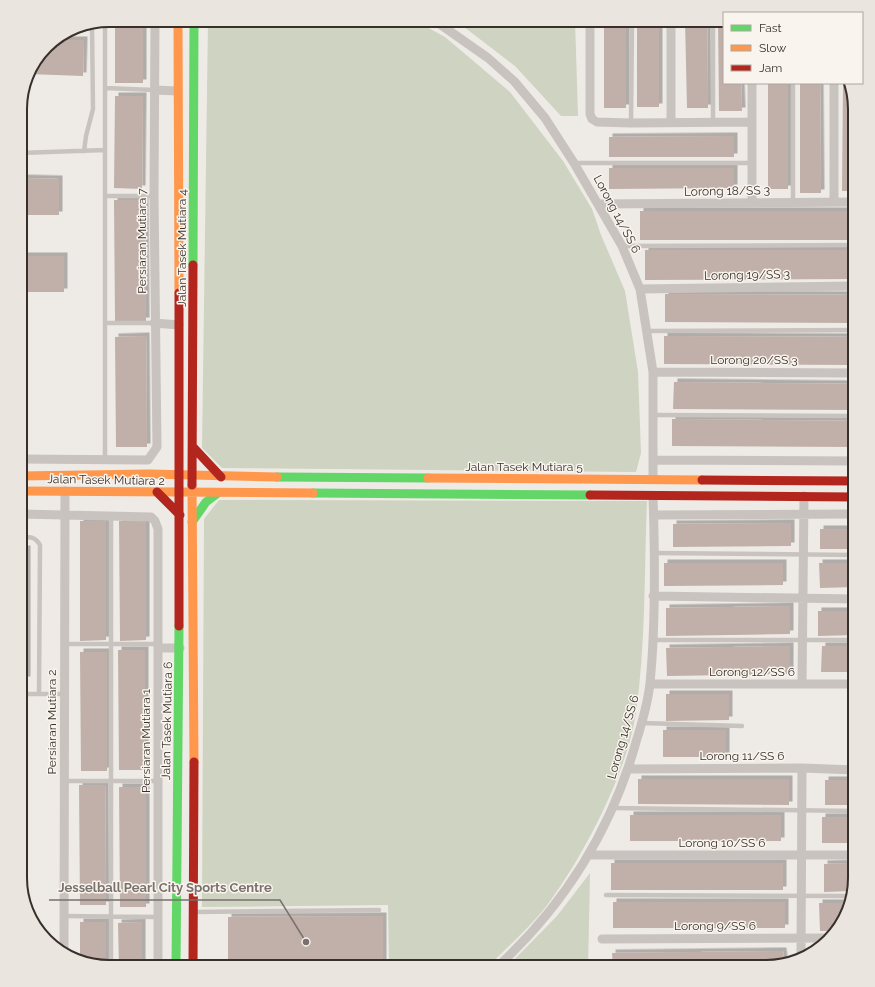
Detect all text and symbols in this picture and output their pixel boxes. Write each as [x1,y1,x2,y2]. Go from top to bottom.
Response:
legend [723,12,863,84]
text: Fast [759,21,782,35]
text: Slow [759,41,786,55]
text: Jam [759,61,782,75]
street label: Lorong 14/SS 6 [591,173,643,255]
street label: Lorong 18/SS 3 [684,183,770,199]
street label: Persiaran Mutiara 7 [135,188,149,294]
street label: Jalan Tasek Mutiara 4 [175,189,189,307]
street label: Lorong 19/SS 3 [704,267,790,283]
street label: Lorong 20/SS 3 [710,353,798,367]
street label: Jalan Tasek Mutiara 5 [465,460,583,474]
street label: Jalan Tasek Mutiara 2 [47,472,165,488]
street label: Jalan Tasek Mutiara 6 [159,662,175,780]
street label: Lorong 12/SS 6 [709,665,795,679]
street label: Persiaran Mutiara 2 [45,669,59,775]
street label: Persiaran Mutiara 1 [139,689,153,793]
street label: Lorong 14/SS 6 [604,694,642,780]
street label: Lorong 11/SS 6 [699,749,785,763]
street label: Lorong 10/SS 6 [678,836,766,850]
callout: Jesselball Pearl City Sports Centre [49,875,280,900]
text: Jesselball Pearl City Sports Centre [58,880,272,895]
street label: Lorong 9/SS 6 [674,919,756,933]

